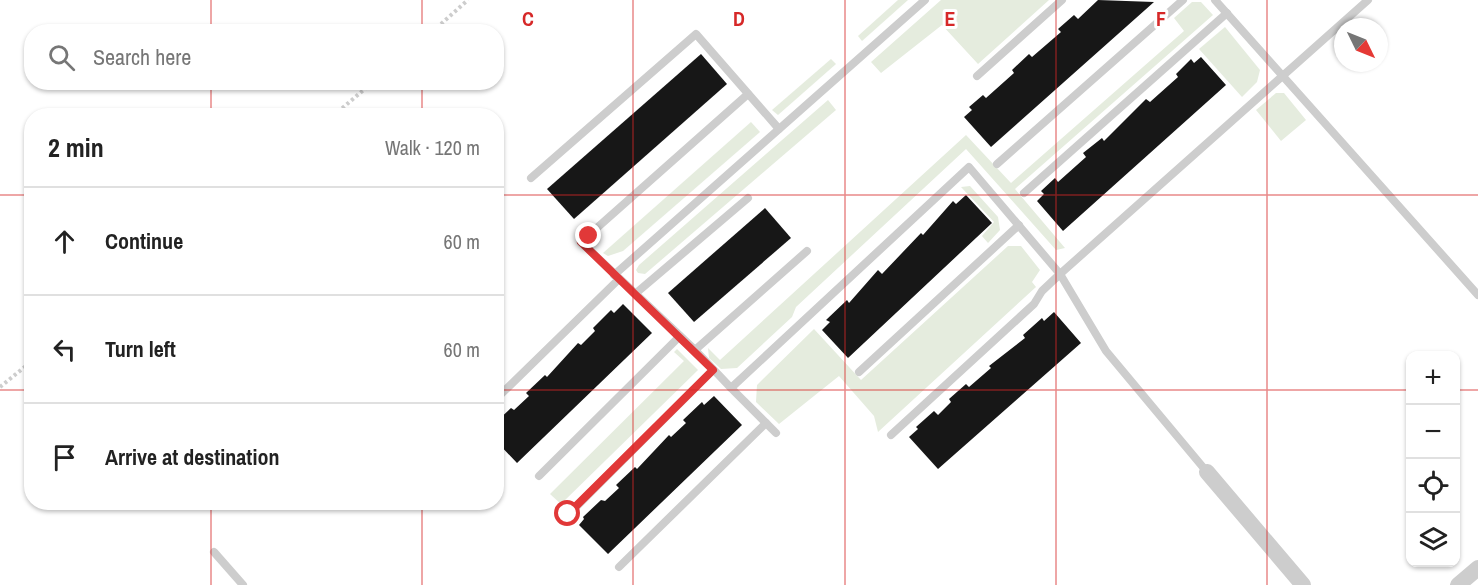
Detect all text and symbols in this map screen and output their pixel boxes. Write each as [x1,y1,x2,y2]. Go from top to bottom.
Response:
text: C [522,5,534,32]
text: D [733,5,745,32]
text: E [945,5,956,32]
text: F [1156,5,1166,32]
north arrow [1334,18,1388,72]
search box [24,24,504,90]
icon: search [45,41,78,74]
text: Search here [93,42,191,72]
text: 2 min [48,130,104,165]
text: Walk · 120 m [385,134,480,161]
route end [575,222,601,248]
icon: ahead [48,225,81,258]
text: Continue [105,226,183,256]
text: 60 m [444,228,480,255]
icon: left [48,333,81,366]
text: Turn left [105,334,176,364]
text: 60 m [444,336,480,363]
map controls [1406,351,1460,567]
button: + [1406,351,1460,405]
button: − [1406,405,1460,459]
icon: arrive [48,441,81,474]
text: Arrive at destination [105,442,279,472]
button: locate [1406,459,1460,513]
route start [554,500,580,526]
button: layers [1406,513,1460,567]

